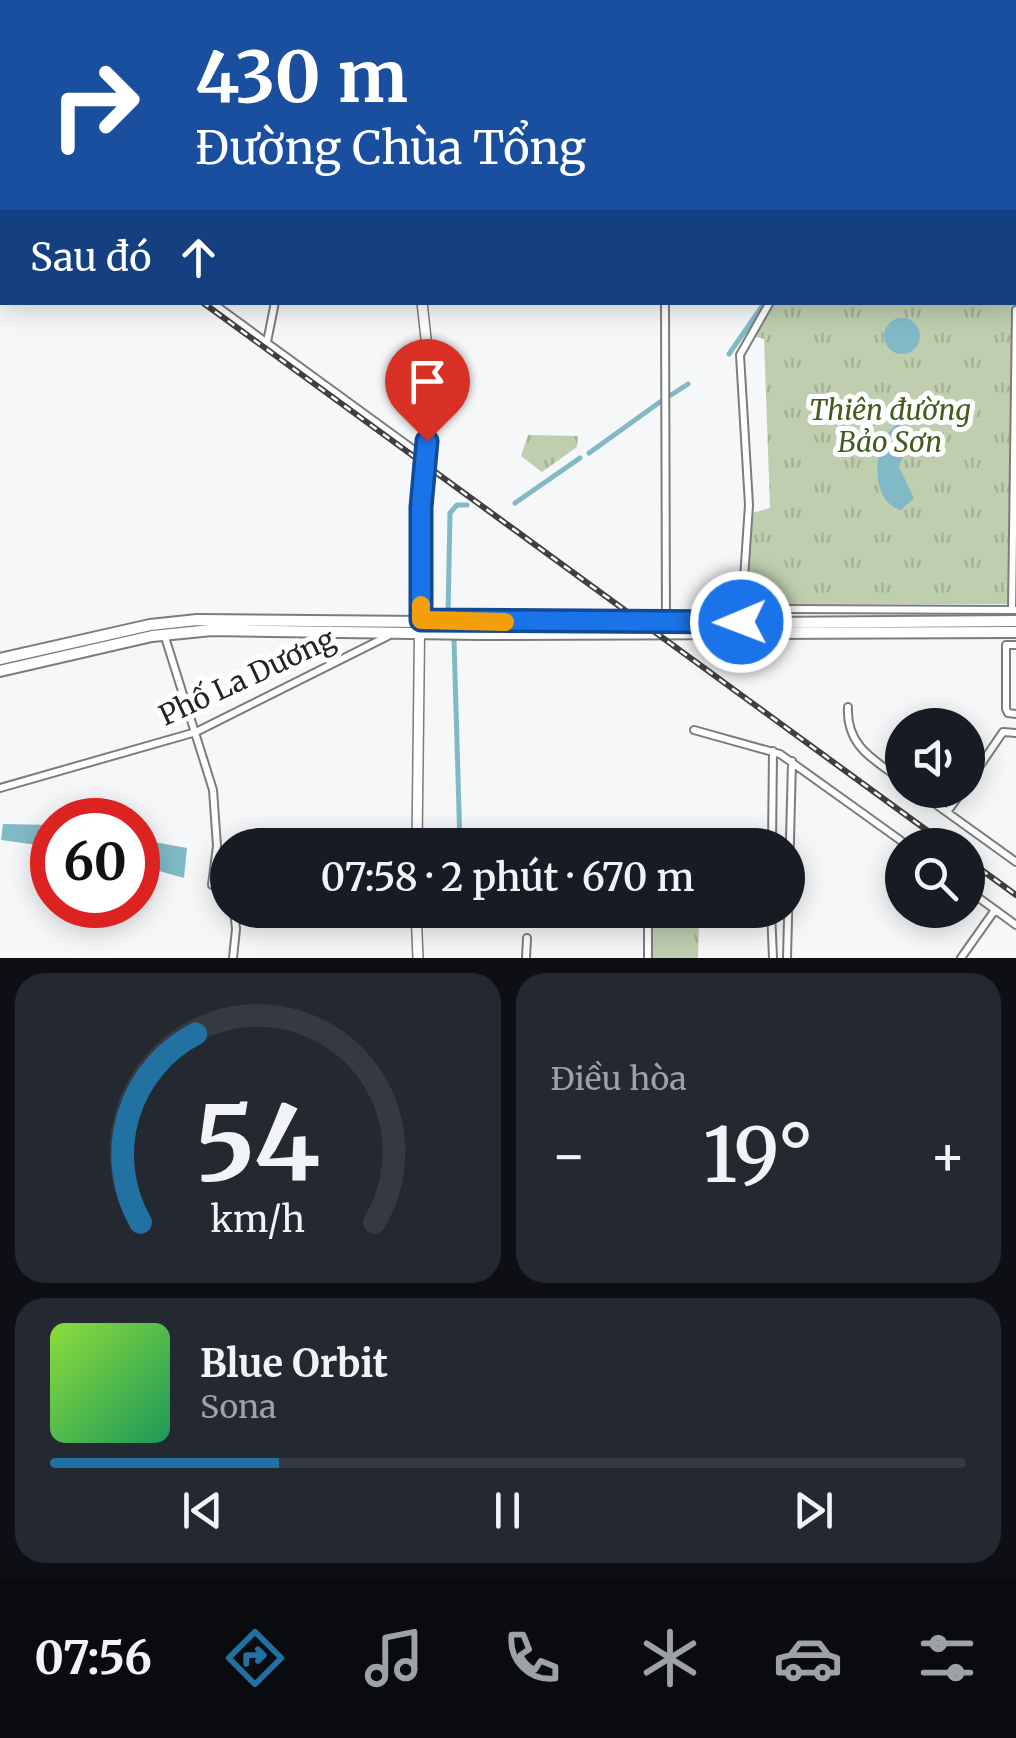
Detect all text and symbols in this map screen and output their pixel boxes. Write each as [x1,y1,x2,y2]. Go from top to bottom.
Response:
text: 430 m [195,33,408,121]
icon: right [30,40,160,170]
text: Đường Chùa Tổng [195,120,586,176]
icon: ahead [171,230,226,285]
text: Sau đó [30,234,151,281]
pin [385,339,470,442]
icon: arrive [400,354,455,409]
park label: Thiên đường Bảo Sơn [809,392,971,460]
position arrow [689,570,793,674]
street label: Phố La Dương [153,621,341,733]
map controls [885,708,985,928]
button: sound [885,708,985,808]
speed limit sign: 60 [30,798,160,928]
button: search [885,828,985,928]
text: 07:58 · 2 phút · 670 m [321,854,694,901]
text: Điều hòa [551,1059,687,1099]
text: 54 [195,1078,320,1208]
text: 19° [703,1108,813,1202]
text: − [551,1121,587,1190]
text: + [929,1121,966,1190]
text: km/h [210,1197,305,1242]
text: Blue Orbit [200,1340,388,1387]
text: Sona [200,1387,276,1427]
icon: previous [175,1483,230,1538]
icon: pause [480,1483,535,1538]
icon: next [786,1483,841,1538]
icon: directions [220,1623,290,1693]
icon: music [359,1623,429,1693]
icon: phone [497,1623,567,1693]
icon: climate [635,1623,705,1693]
icon: car [773,1623,843,1693]
icon: filters [912,1623,982,1693]
text: 07:56 [34,1630,152,1686]

